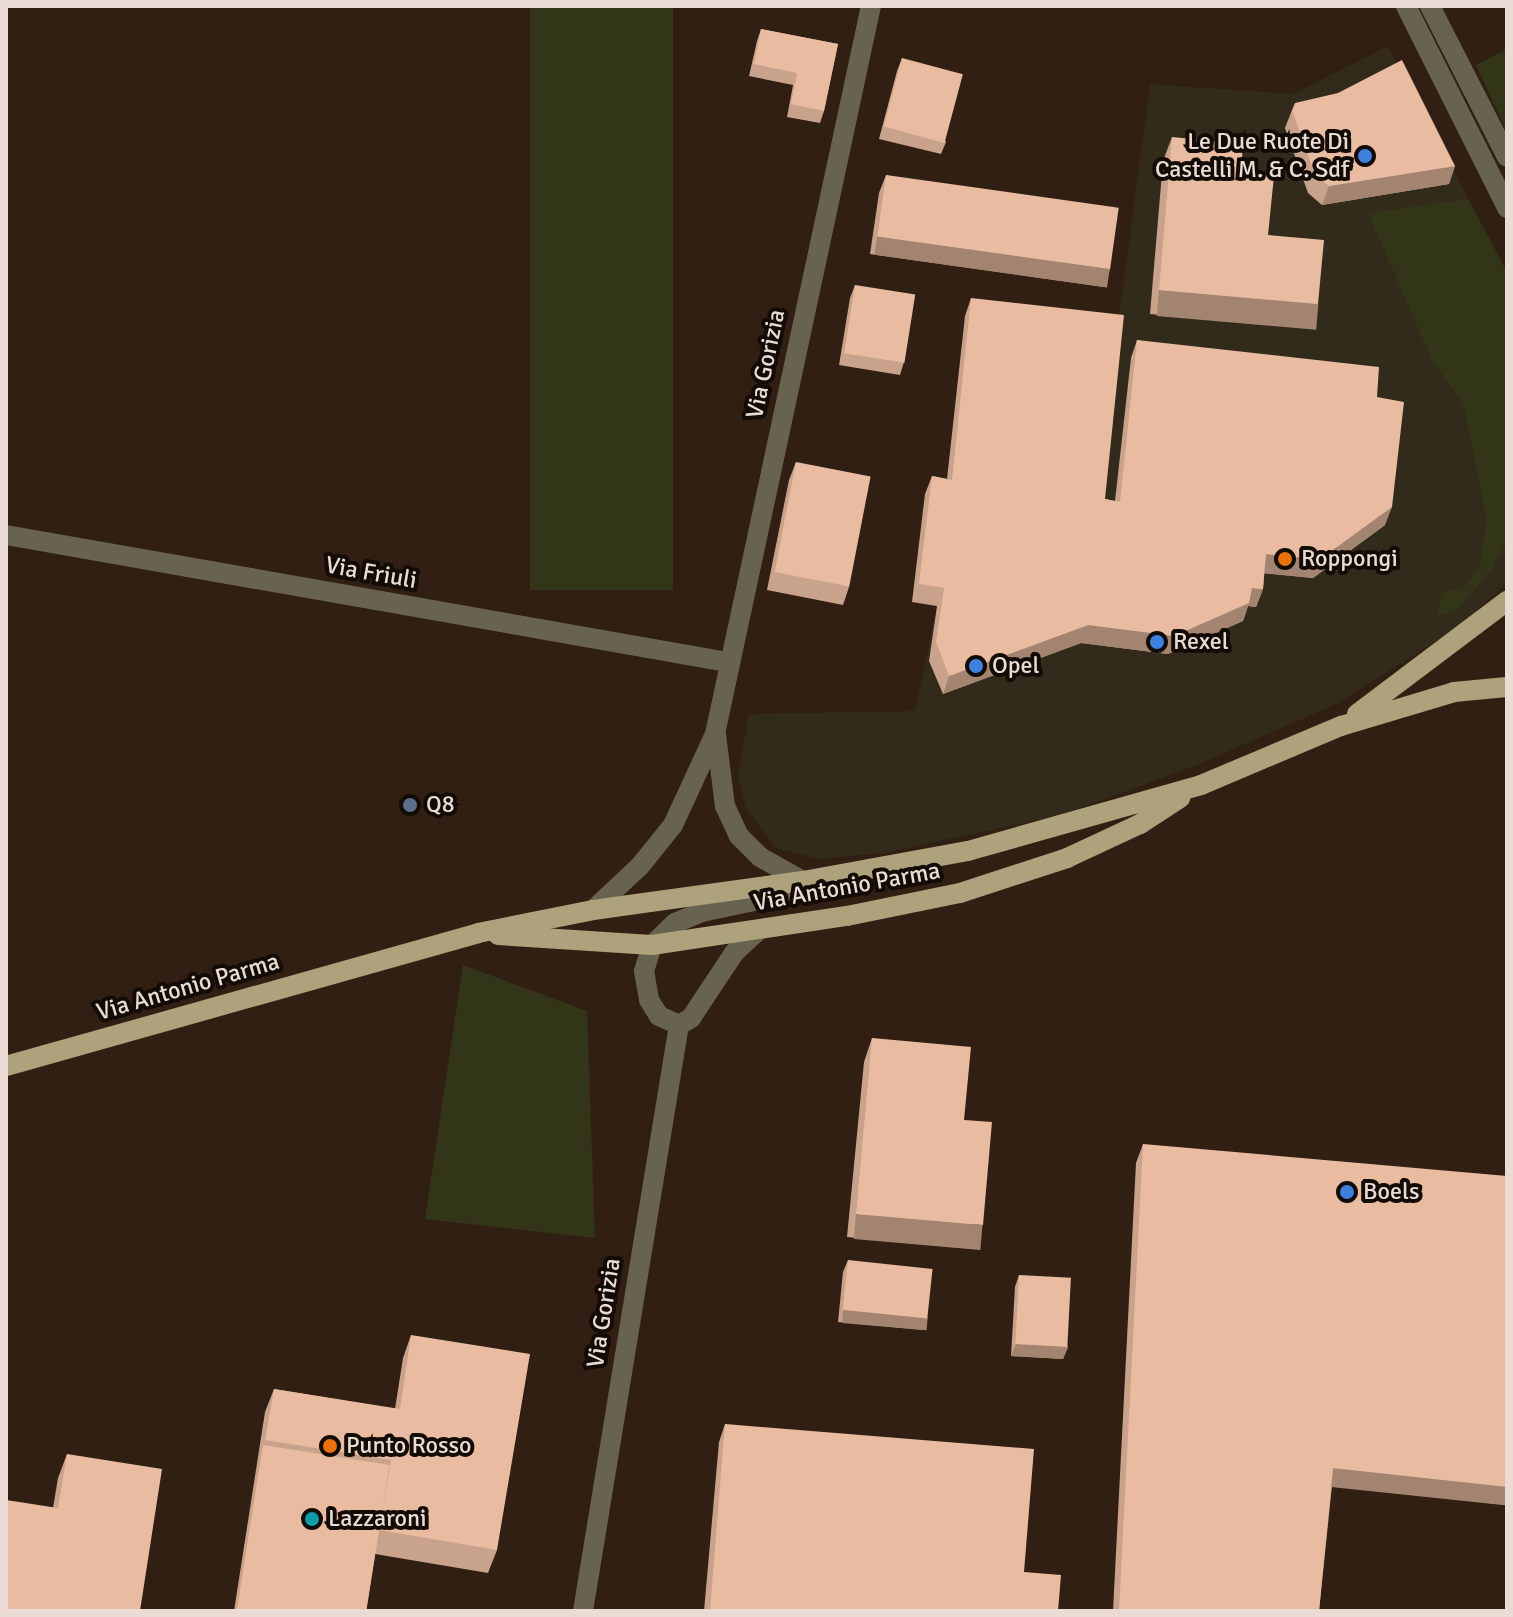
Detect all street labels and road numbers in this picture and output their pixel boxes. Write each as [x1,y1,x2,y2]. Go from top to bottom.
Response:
street label: Via Gorizia [740,307,792,421]
street label: Via Friuli [323,551,419,595]
street label: Via Antonio Parma [751,856,943,918]
street label: Via Antonio Parma [93,947,283,1027]
street label: Via Gorizia [581,1256,627,1370]

